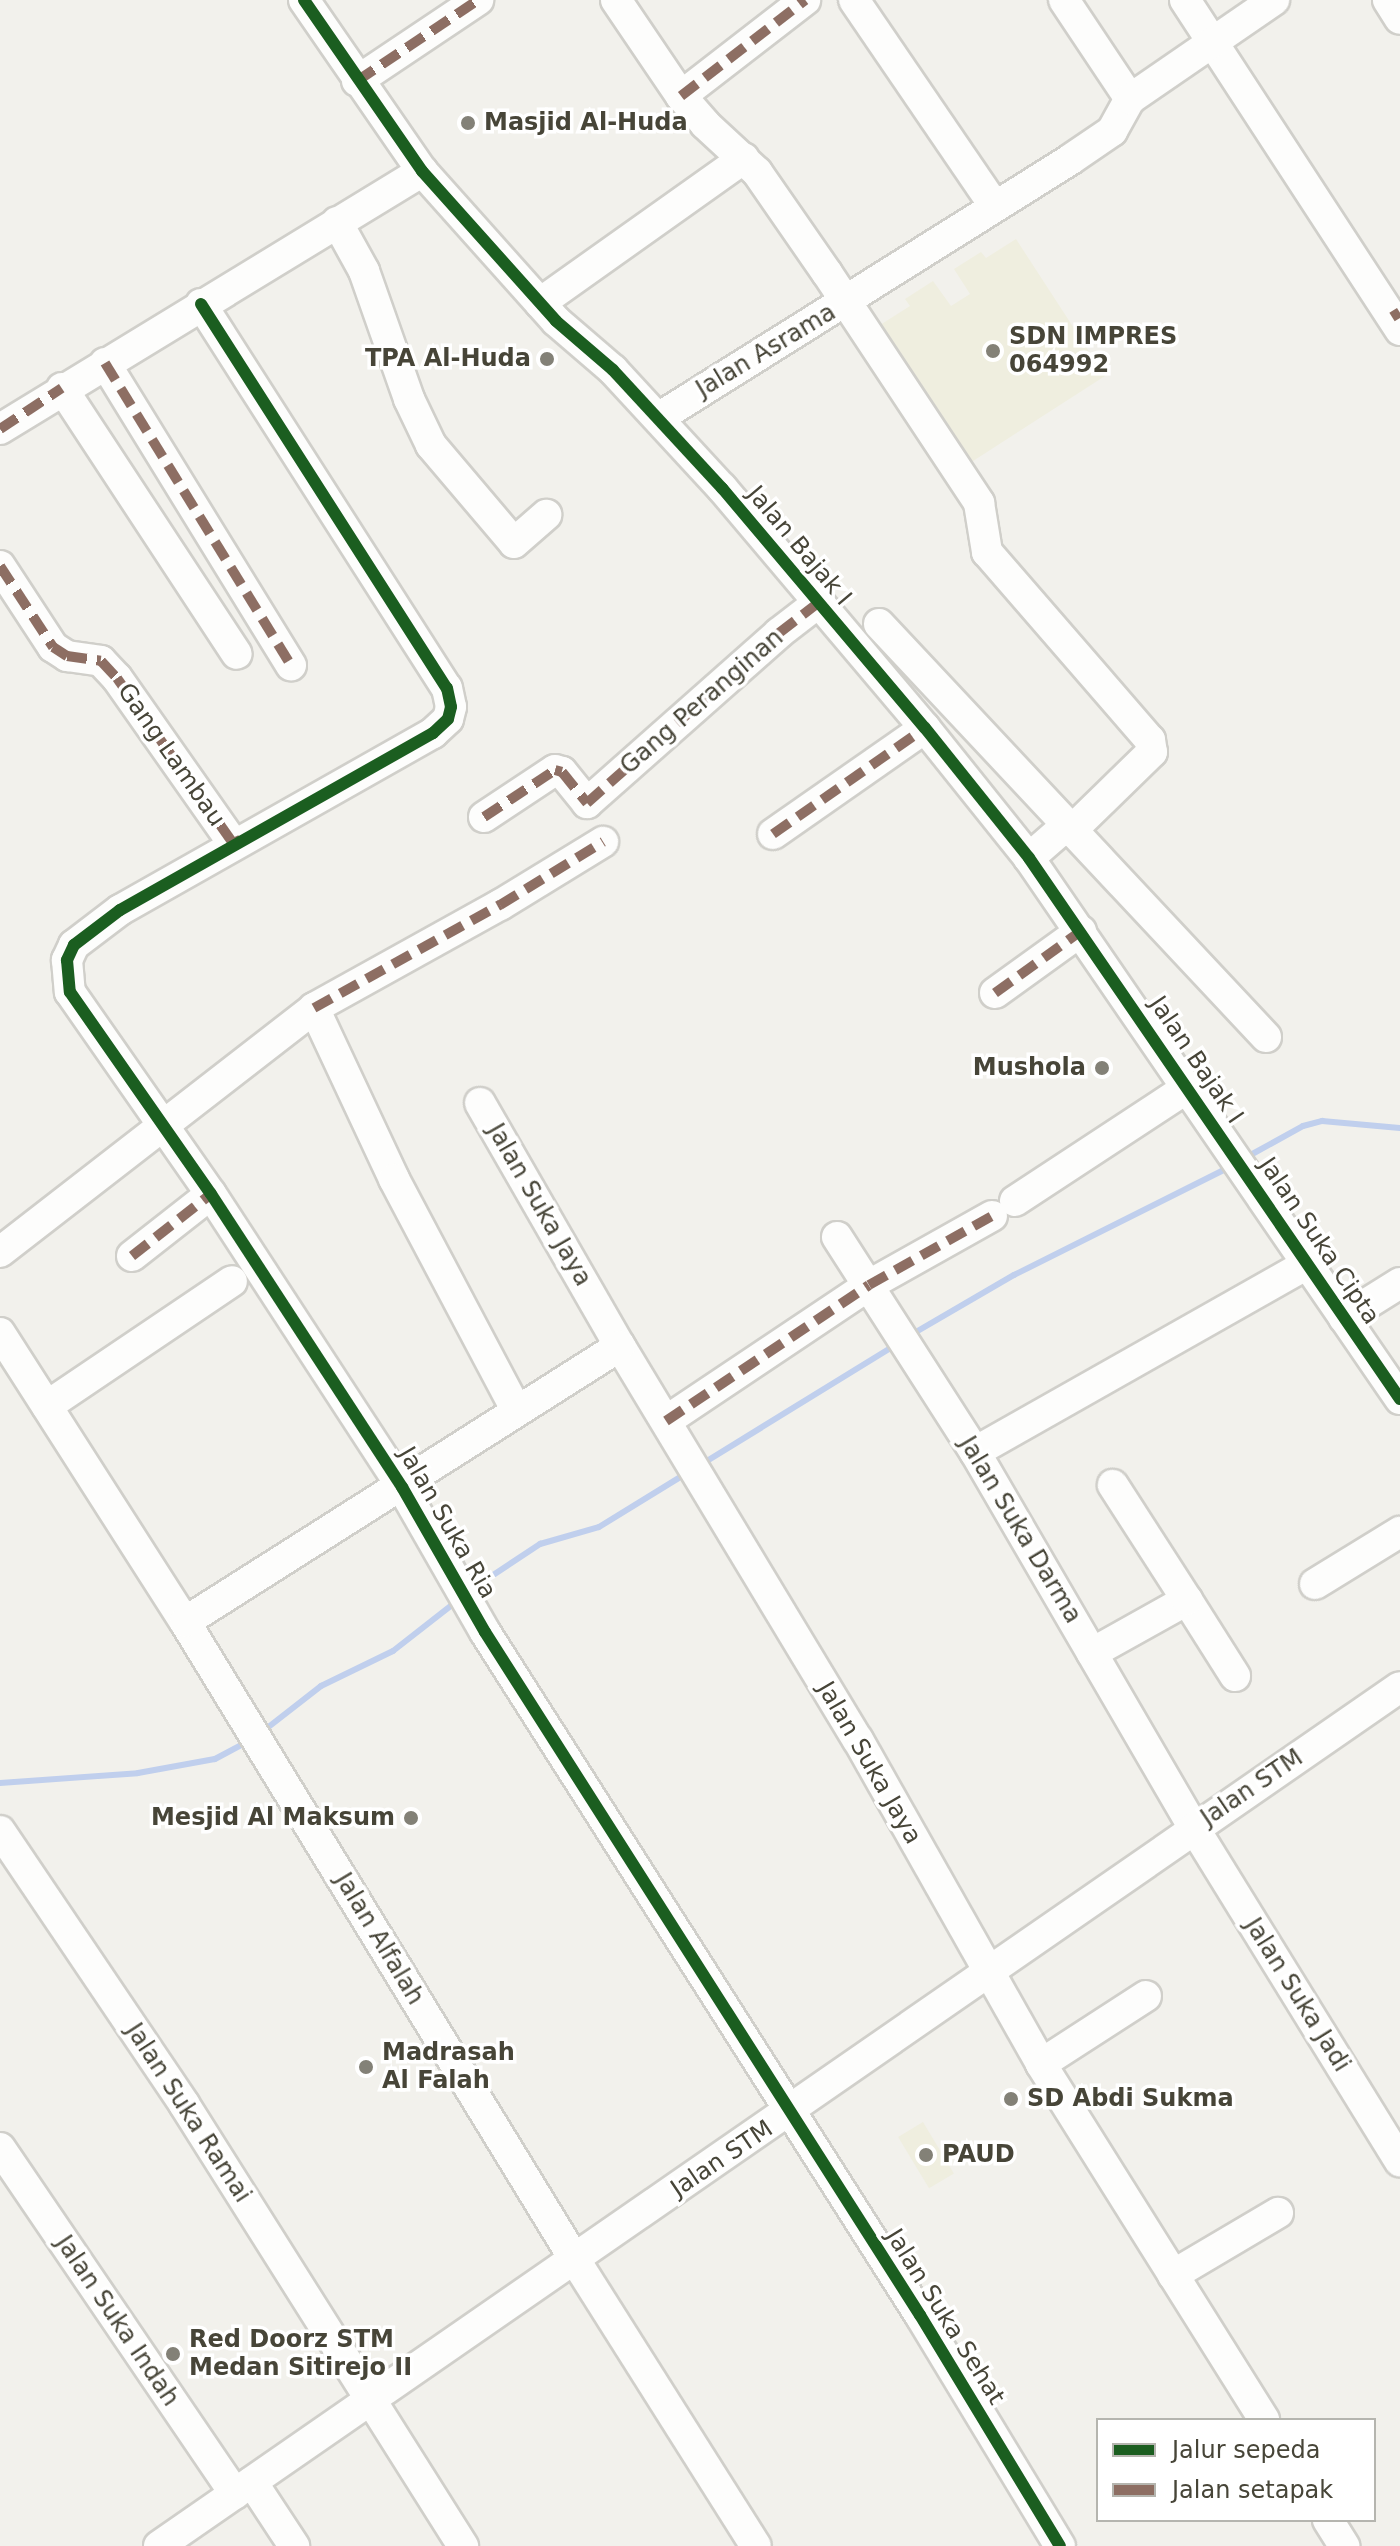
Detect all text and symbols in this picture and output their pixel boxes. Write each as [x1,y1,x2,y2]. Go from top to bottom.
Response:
place label: Masjid Al-Huda [484,109,688,137]
marker: Masjid Al-Huda [459,114,477,132]
street label: Jalan Asrama [691,298,841,404]
place label: SDN IMPRES 064992 [1009,323,1177,379]
marker: SDN IMPRES 064992 [984,342,1002,360]
place label: TPA Al-Huda [365,345,531,373]
marker: TPA Al-Huda [538,350,556,368]
street label: Jalan Bajak I [741,480,857,612]
street label: Gang Peranginan [615,623,789,781]
street label: Gang Lambau [111,678,231,832]
street label: Jalan Bajak I [1143,991,1249,1129]
place label: Mushola [973,1054,1086,1082]
marker: Mushola [1093,1059,1111,1077]
street label: Jalan Suka Jaya [481,1119,597,1291]
street label: Jalan Suka Cipta [1253,1152,1385,1330]
street label: Jalan Suka Darma [953,1431,1087,1629]
street label: Jalan Suka Ria [392,1442,502,1604]
street label: Jalan Suka Jaya [811,1677,927,1849]
street label: Jalan STM [1196,1743,1308,1833]
place label: Mesjid Al Maksum [151,1804,395,1832]
marker: Mesjid Al Maksum [402,1809,420,1827]
street label: Jalan Alfalah [328,1868,430,2010]
street label: Jalan Suka Jadi [1238,1913,1356,2077]
street label: Jalan Suka Ramai [119,2018,257,2208]
place label: Madrasah Al Falah [382,2039,515,2095]
marker: Madrasah Al Falah [357,2058,375,2076]
place label: SD Abdi Sukma [1027,2085,1234,2113]
marker: SD Abdi Sukma [1002,2090,1020,2108]
street label: Jalan STM [666,2114,778,2204]
place label: PAUD [942,2141,1015,2169]
marker: PAUD [917,2146,935,2164]
street label: Jalan Suka Sehat [879,2224,1011,2410]
street label: Jalan Suka Indah [49,2230,185,2412]
place label: Red Doorz STM Medan Sitirejo II [189,2326,412,2382]
marker: Red Doorz STM Medan Sitirejo II [164,2345,182,2363]
legend [1096,2418,1376,2522]
text: Jalur sepeda [1172,2436,1320,2464]
text: Jalan setapak [1172,2476,1333,2504]

